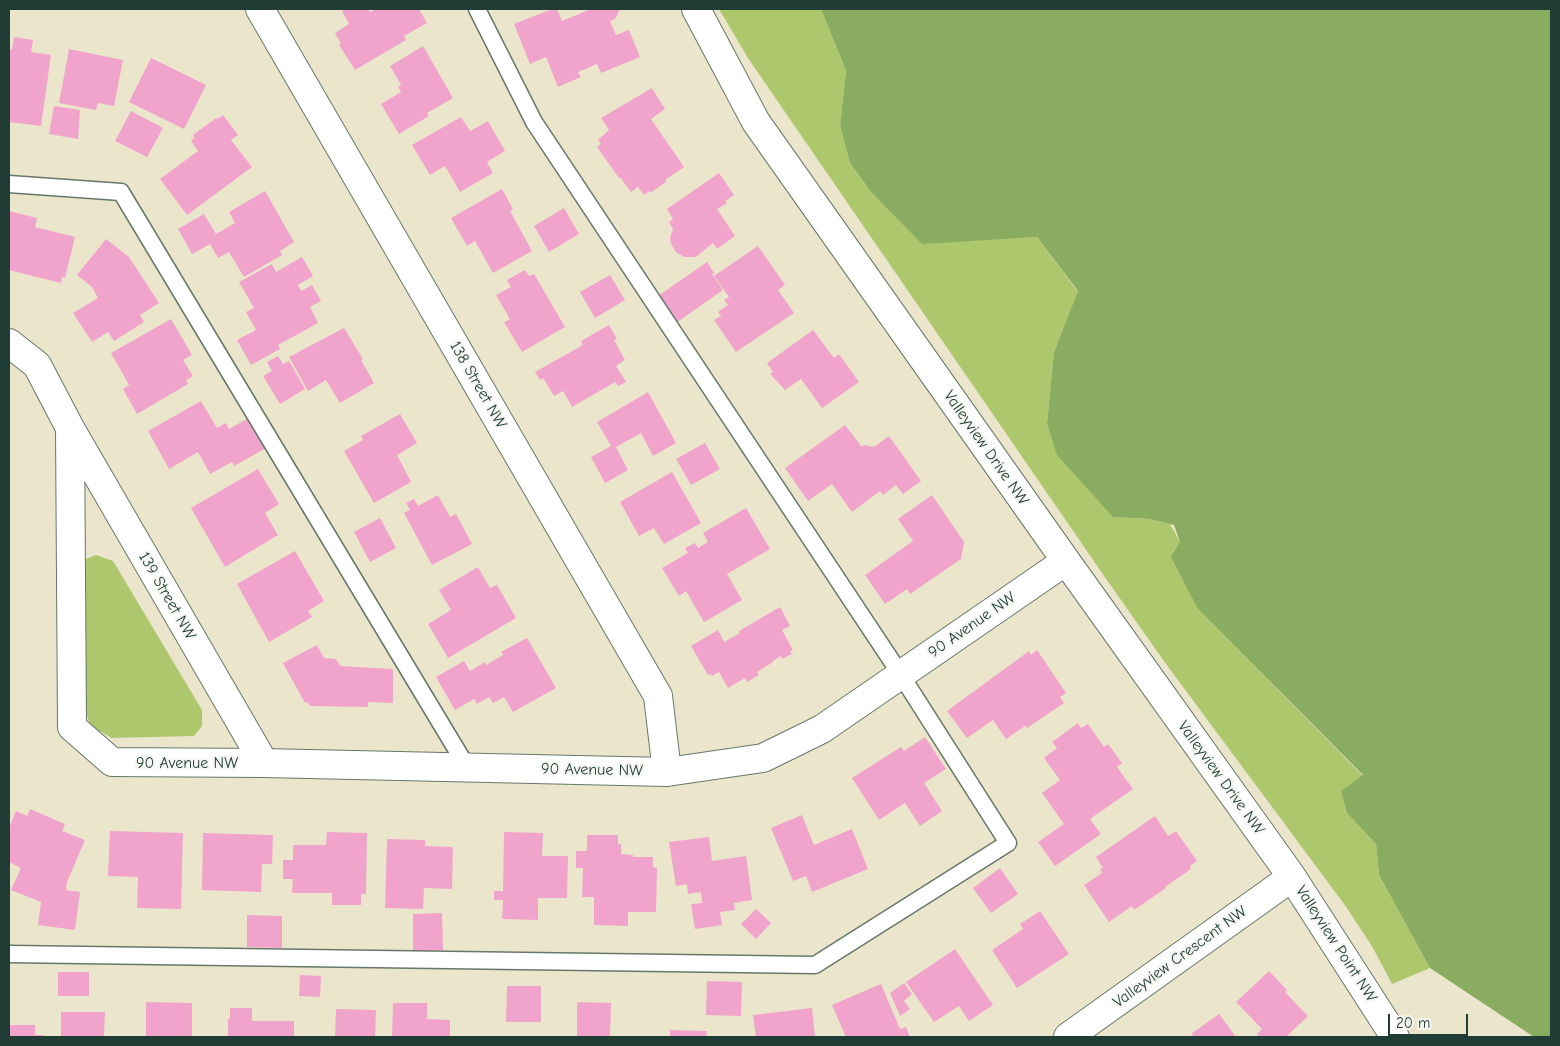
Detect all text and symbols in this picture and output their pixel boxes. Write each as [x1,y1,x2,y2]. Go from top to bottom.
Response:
street label: 138 Street NW [445,338,511,432]
street label: Valleyview Drive NW [939,387,1033,509]
street label: 139 Street NW [134,549,200,643]
street label: 90 Avenue NW [925,588,1019,662]
street label: Valleyview Drive NW [1173,718,1269,838]
street label: 90 Avenue NW [136,753,238,773]
street label: 90 Avenue NW [541,760,643,780]
street label: Valleyview Point NW [1291,882,1381,1006]
street label: Valleyview Crescent NW [1109,902,1251,1012]
scale bar [1390,1004,1470,1036]
text: 20 m [1396,1014,1430,1032]

